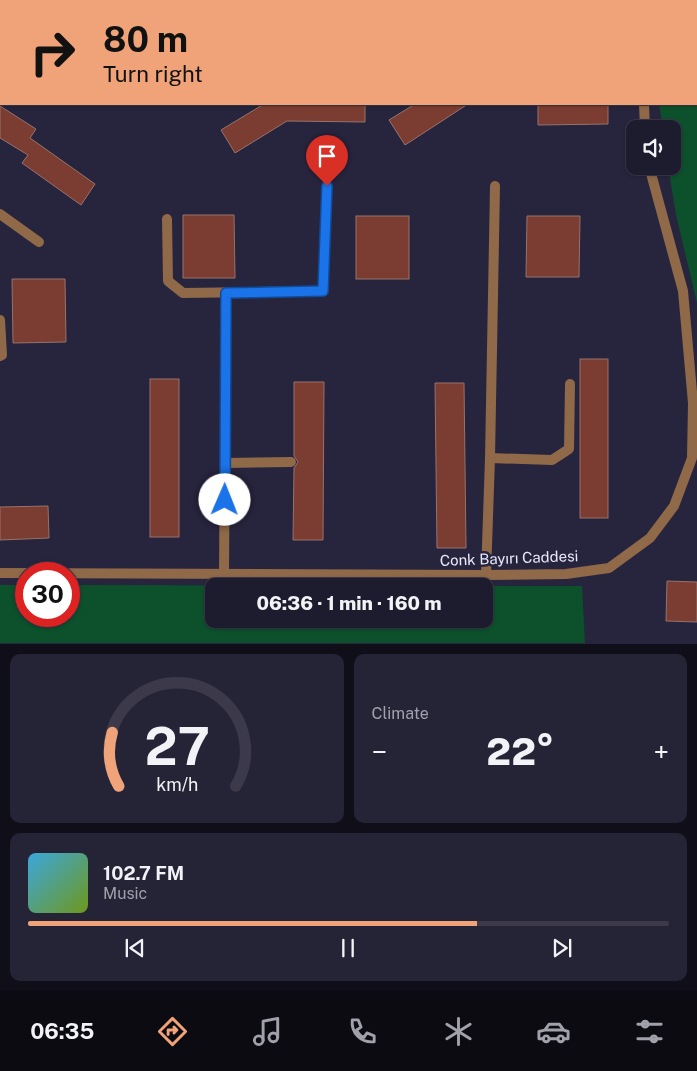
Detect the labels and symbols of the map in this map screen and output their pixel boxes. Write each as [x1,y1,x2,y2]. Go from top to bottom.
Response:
pin [306,135,348,186]
position arrow [198,473,250,525]
street label: Conk Bayırı Caddesi [439,547,579,569]
speed limit sign: 30 [15,562,80,627]

